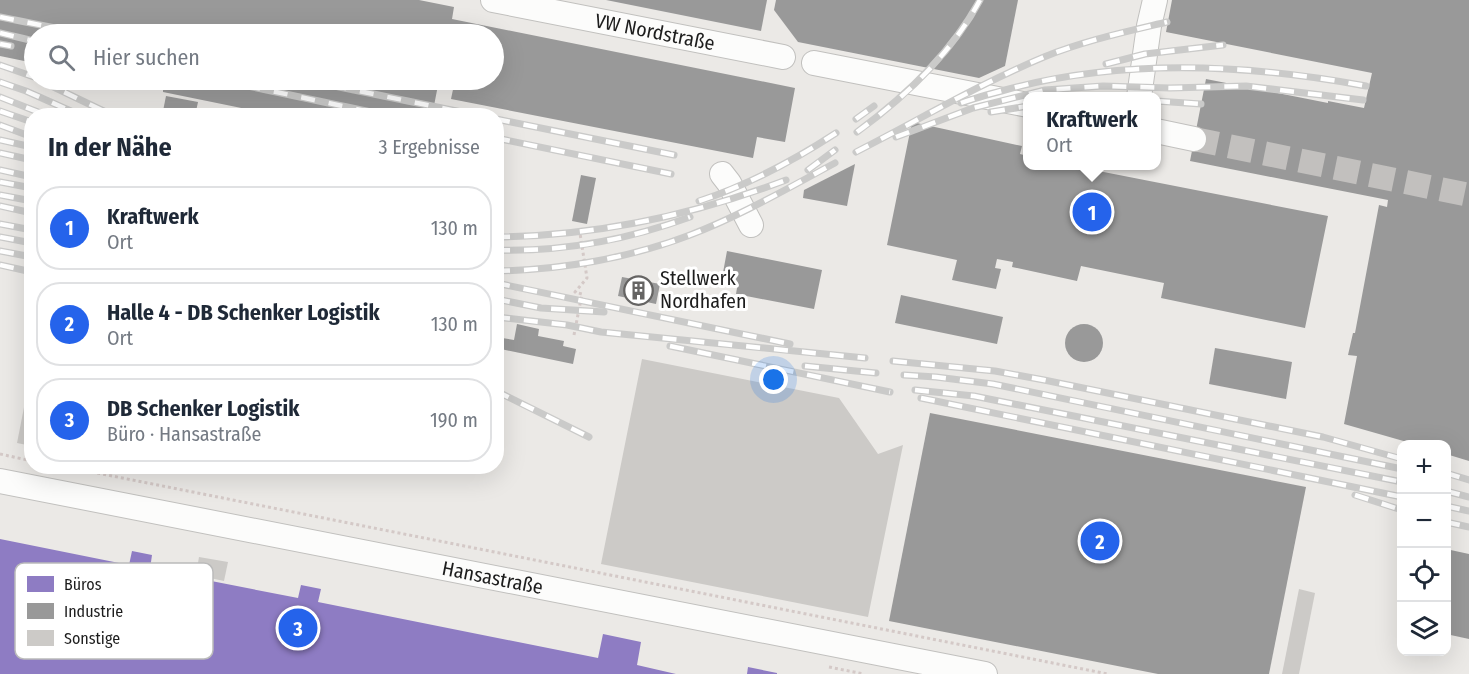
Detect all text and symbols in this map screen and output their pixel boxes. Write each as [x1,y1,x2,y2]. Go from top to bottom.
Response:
street label: VW Nordstraße [593,8,717,55]
search box [24,24,504,90]
icon: search [45,41,78,74]
text: Hier suchen [93,44,200,71]
popup [1023,92,1161,170]
text: Kraftwerk [1046,106,1138,133]
text: In der Nähe [48,132,172,163]
text: Ort [1046,133,1072,157]
text: 3 Ergebnisse [378,135,480,159]
pin: 1 [1072,190,1112,234]
text: Kraftwerk [107,203,199,230]
text: 1 [65,216,74,240]
text: 130 m [431,216,478,240]
text: Ort [107,230,133,254]
place label: Stellwerk Nordhafen [660,266,746,313]
building icon: Stellwerk Nordhafen [623,274,655,306]
text: Halle 4 - DB Schenker Logistik [107,299,380,326]
text: 2 [65,312,74,336]
text: 130 m [431,312,478,336]
text: Ort [107,326,133,350]
your location [759,365,788,394]
text: DB Schenker Logistik [107,395,299,422]
text: 3 [65,408,74,432]
text: 190 m [430,408,478,432]
text: Büro · Hansastraße [107,422,261,446]
map controls [1397,440,1451,656]
button: + [1397,440,1451,494]
button: − [1397,494,1451,548]
pin: 2 [1080,518,1120,564]
button: locate [1397,548,1451,602]
street label: Hansastraße [440,556,545,599]
legend [15,563,213,659]
text: Büros [64,575,102,594]
text: Industrie [64,602,123,621]
button: layers [1397,602,1451,656]
pin: 3 [278,606,318,650]
text: Sonstige [64,629,120,648]

